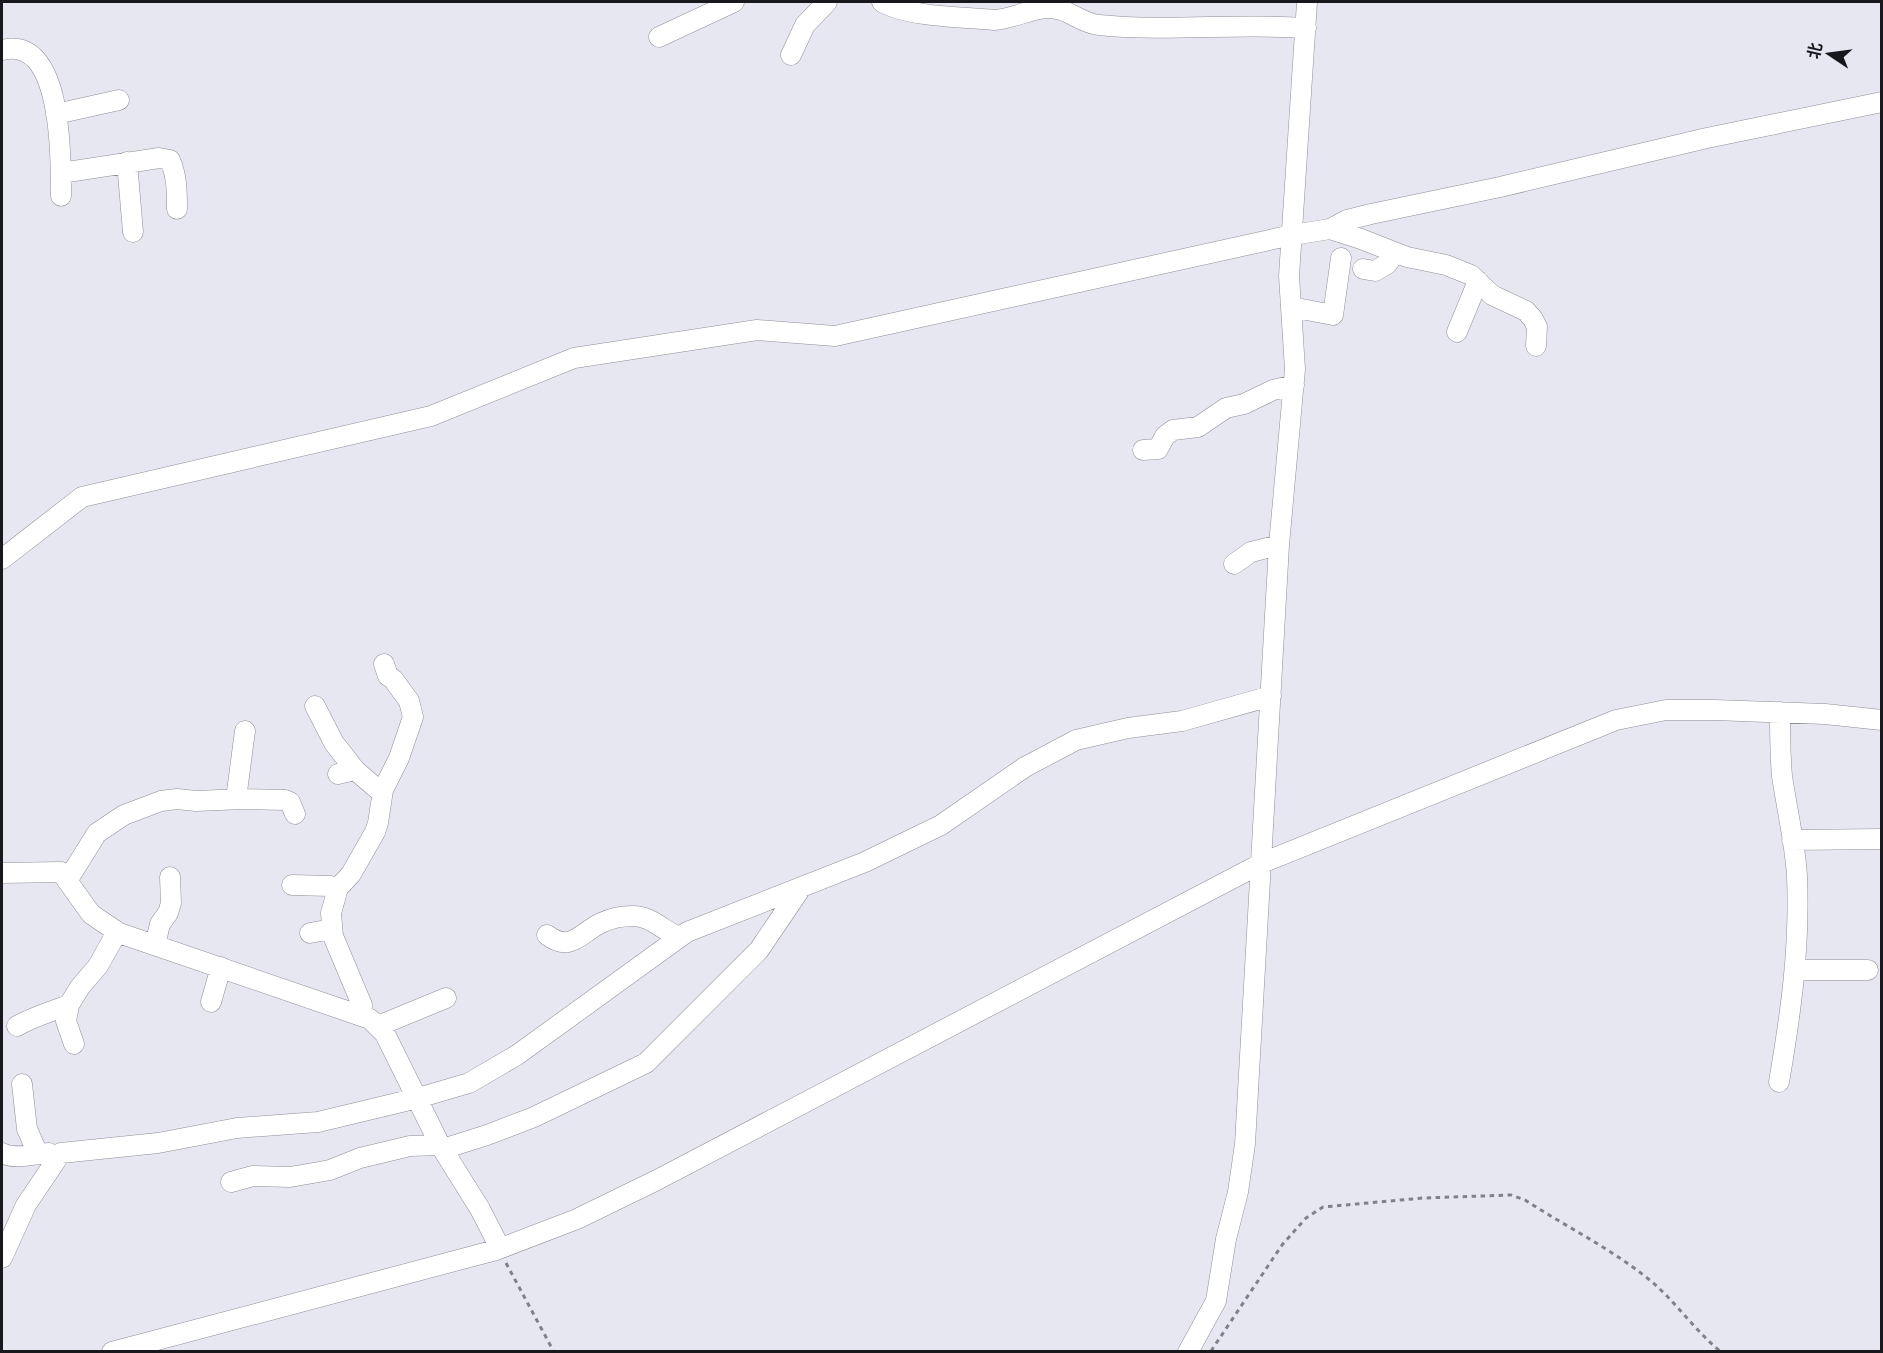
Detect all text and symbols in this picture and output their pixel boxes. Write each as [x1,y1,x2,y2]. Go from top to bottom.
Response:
north arrow [1799,24,1859,84]
text: 北 [1805,41,1825,60]

